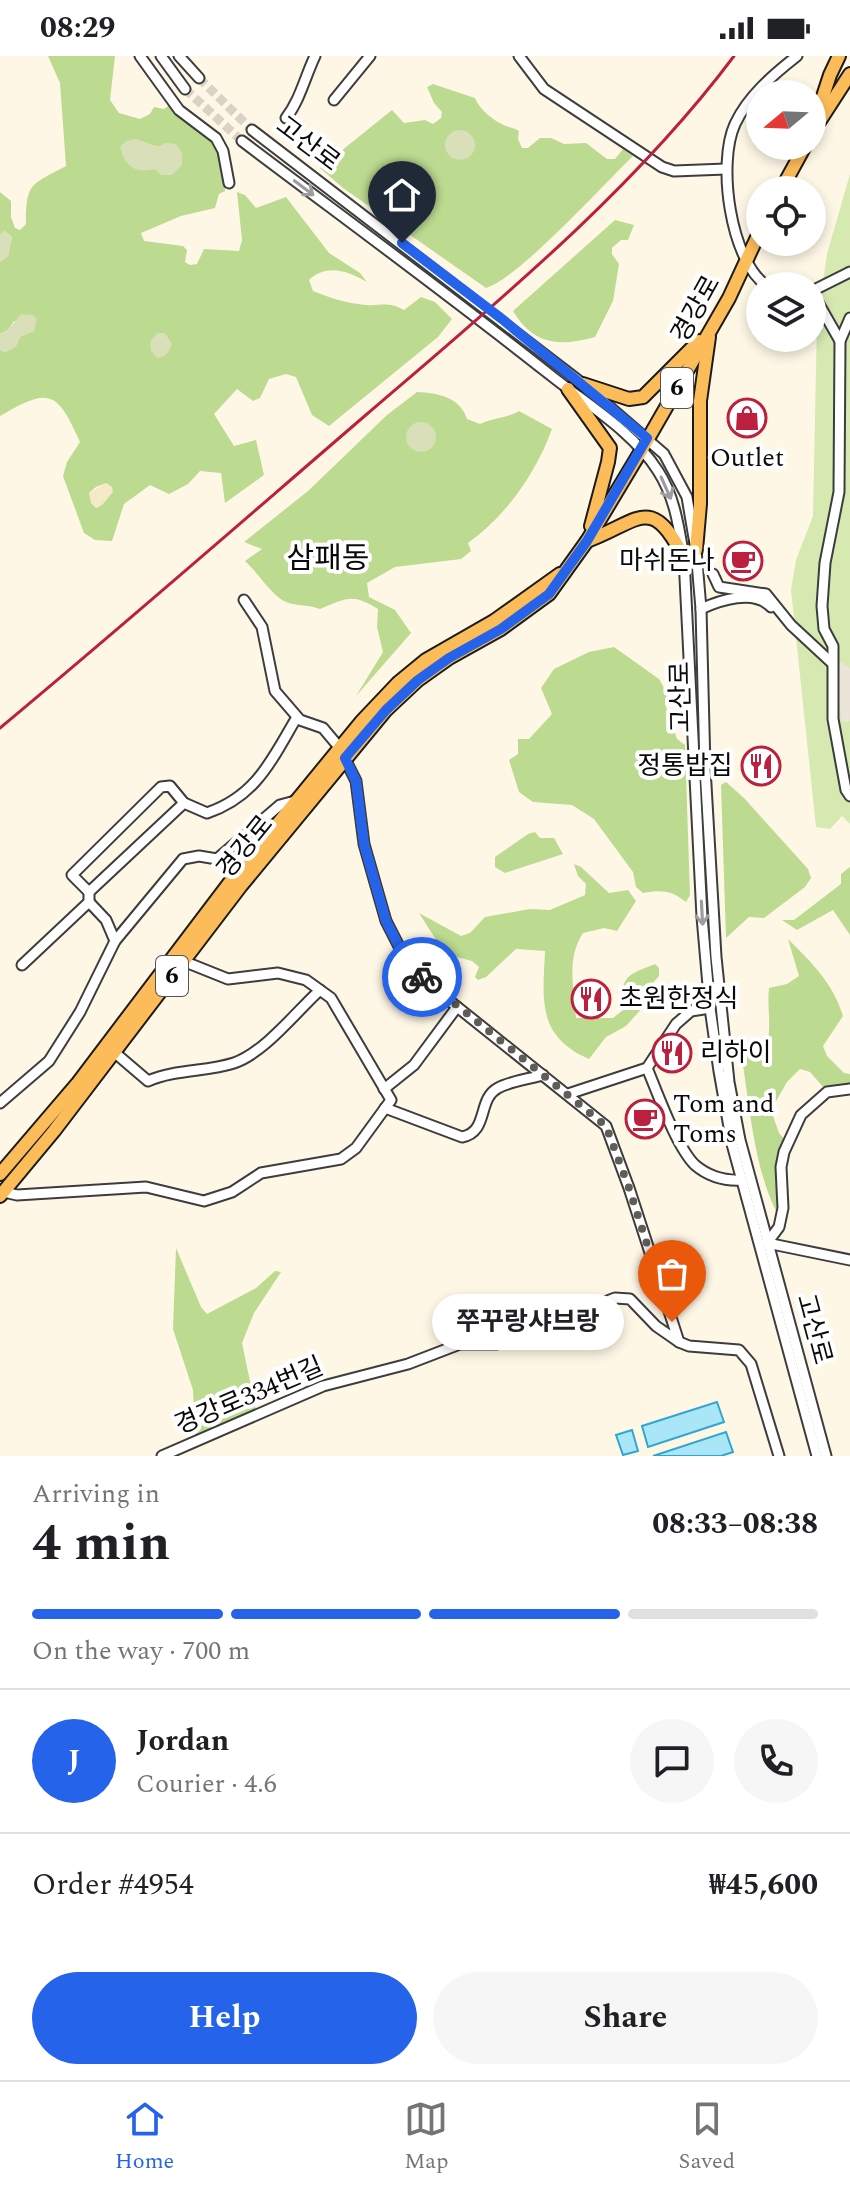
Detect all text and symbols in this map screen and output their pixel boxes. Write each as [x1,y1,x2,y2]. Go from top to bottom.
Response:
text: 08:29 [40,5,115,51]
north arrow [746,80,826,160]
map controls [746,80,826,352]
street label: 고산로 [267,106,349,182]
pin [368,161,436,243]
icon: home [380,173,424,217]
button: locate [746,176,826,256]
one-way arrow [293,180,315,197]
street label: 경강로 [661,268,731,350]
button: layers [746,272,826,352]
road number: 6 [661,368,693,408]
shop icon: Outlet [726,397,768,439]
place label: Outlet [710,438,784,478]
one-way arrow [659,476,674,500]
district label: 삼패동 [287,536,369,582]
cafe icon: 마쉬돈나 [722,540,764,582]
place label: 마쉬돈나 [619,541,715,581]
street label: 고산로 [660,661,702,733]
restaurant icon: 정통밥집 [740,745,782,787]
place label: 정통밥집 [637,746,733,786]
street label: 경강로 [207,807,283,887]
one-way arrow [695,899,710,926]
courier [382,937,462,1017]
icon: bike [400,955,444,999]
road number: 6 [156,956,188,996]
restaurant icon: 초원한정식 [570,978,612,1020]
place label: 초원한정식 [619,979,739,1019]
restaurant icon: 리하이 [651,1032,693,1074]
place label: 리하이 [700,1033,772,1073]
place label: Tom and Toms [673,1084,775,1154]
cafe icon: Tom and Toms [624,1098,666,1140]
pin [638,1240,706,1322]
icon: bag [650,1252,694,1296]
street label: 고산로 [785,1289,843,1369]
callout: 쭈꾸랑샤브랑 [432,1294,624,1350]
text: 쭈꾸랑샤브랑 [456,1302,600,1342]
street label: 경강로334번길 [168,1347,330,1445]
text: Arriving in [32,1474,160,1514]
text: 08:33–08:38 [652,1501,818,1547]
text: 4 min [32,1504,170,1583]
text: On the way · 700 m [32,1631,250,1671]
text: Jordan [136,1718,229,1764]
button: chat [630,1719,714,1803]
button: phone [734,1719,818,1803]
text: J [68,1738,80,1784]
text: Courier · 4.6 [136,1764,277,1804]
text: Order #4954 [32,1862,194,1908]
text: ₩45,600 [709,1862,818,1908]
button: Help [32,1972,417,2064]
button: Share [433,1972,818,2064]
tab: Home [115,2097,174,2178]
tab: Map [404,2097,449,2178]
tab: Saved [679,2097,735,2178]

